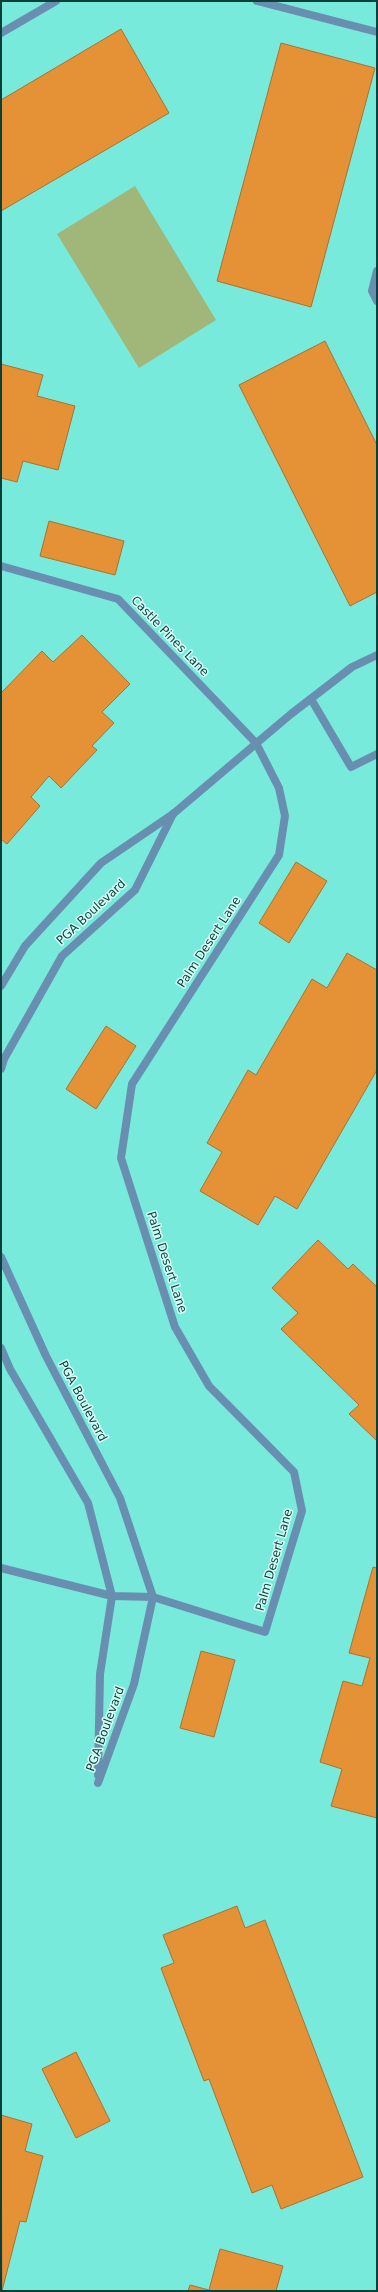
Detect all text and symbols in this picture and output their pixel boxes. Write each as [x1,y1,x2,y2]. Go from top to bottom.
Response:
street label: Castle Pines Lane [128,593,212,679]
street label: PGA Boulevard [54,876,128,948]
street label: Palm Desert Lane [174,894,244,990]
street label: Palm Desert Lane [144,1210,190,1314]
street label: PGA Boulevard [56,1358,110,1444]
street label: Palm Desert Lane [253,1507,295,1613]
street label: PGA Boulevard [83,1685,127,1773]

